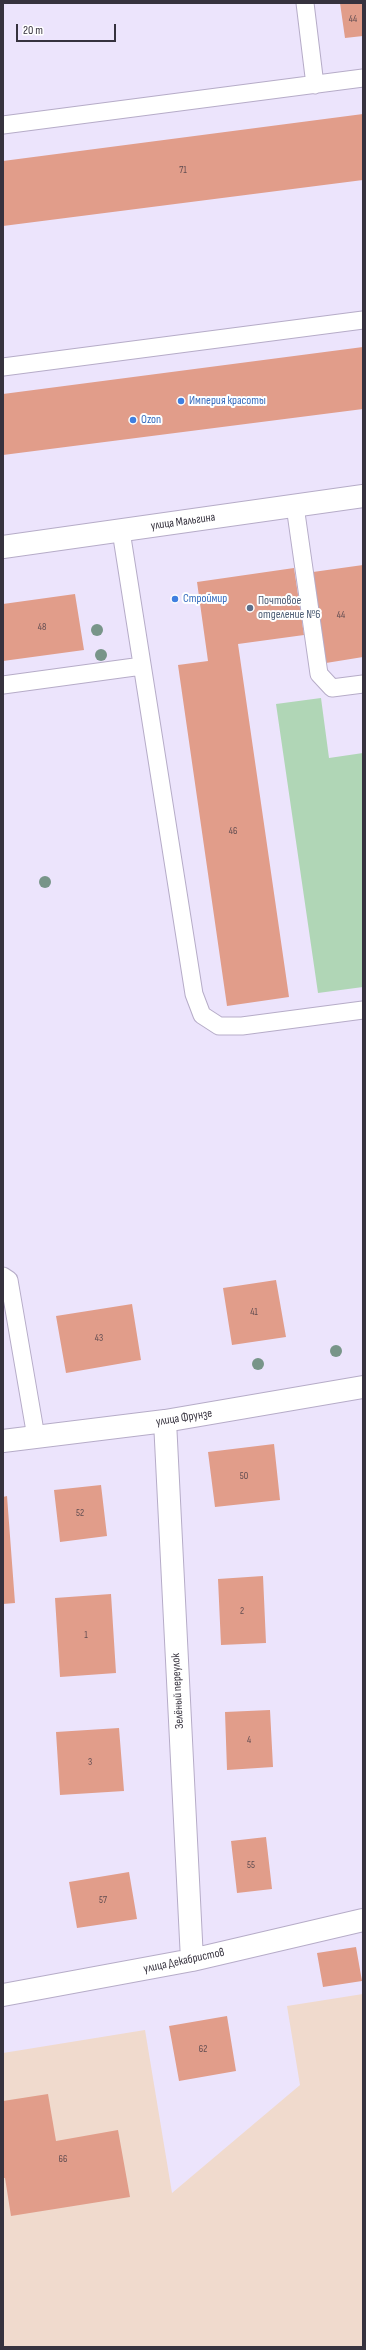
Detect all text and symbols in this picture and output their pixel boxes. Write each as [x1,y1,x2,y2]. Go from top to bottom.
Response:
house number: 44 [349,13,357,25]
scale bar [18,16,118,42]
text: 20 m [23,23,43,38]
house number: 71 [179,164,187,176]
place label: Империя красоты [189,394,266,408]
marker: Империя красоты [176,396,186,406]
place label: Ozon [141,413,161,427]
marker: Ozon [128,415,138,425]
street label: улица Мальгина [150,510,216,534]
place label: Строймир [183,592,227,606]
marker: Строймир [170,594,180,604]
place label: Почтовое отделение №6 [258,594,321,622]
marker: Почтовое отделение №6 [245,603,255,613]
house number: 44 [337,609,345,621]
house number: 48 [38,621,46,633]
house number: 46 [229,825,237,837]
house number: 41 [250,1306,258,1318]
house number: 43 [95,1332,103,1344]
street label: улица Фрунзе [155,1406,213,1430]
house number: 50 [240,1470,248,1482]
house number: 52 [76,1507,84,1519]
house number: 2 [240,1605,244,1617]
house number: 1 [84,1629,88,1641]
street label: Зелёный переулок [169,1653,187,1729]
house number: 4 [247,1734,251,1746]
house number: 3 [88,1756,92,1768]
house number: 55 [247,1859,255,1871]
house number: 57 [99,1894,107,1906]
street label: улица Декабристов [142,1945,226,1977]
house number: 62 [199,2043,207,2055]
house number: 66 [59,2153,67,2165]

